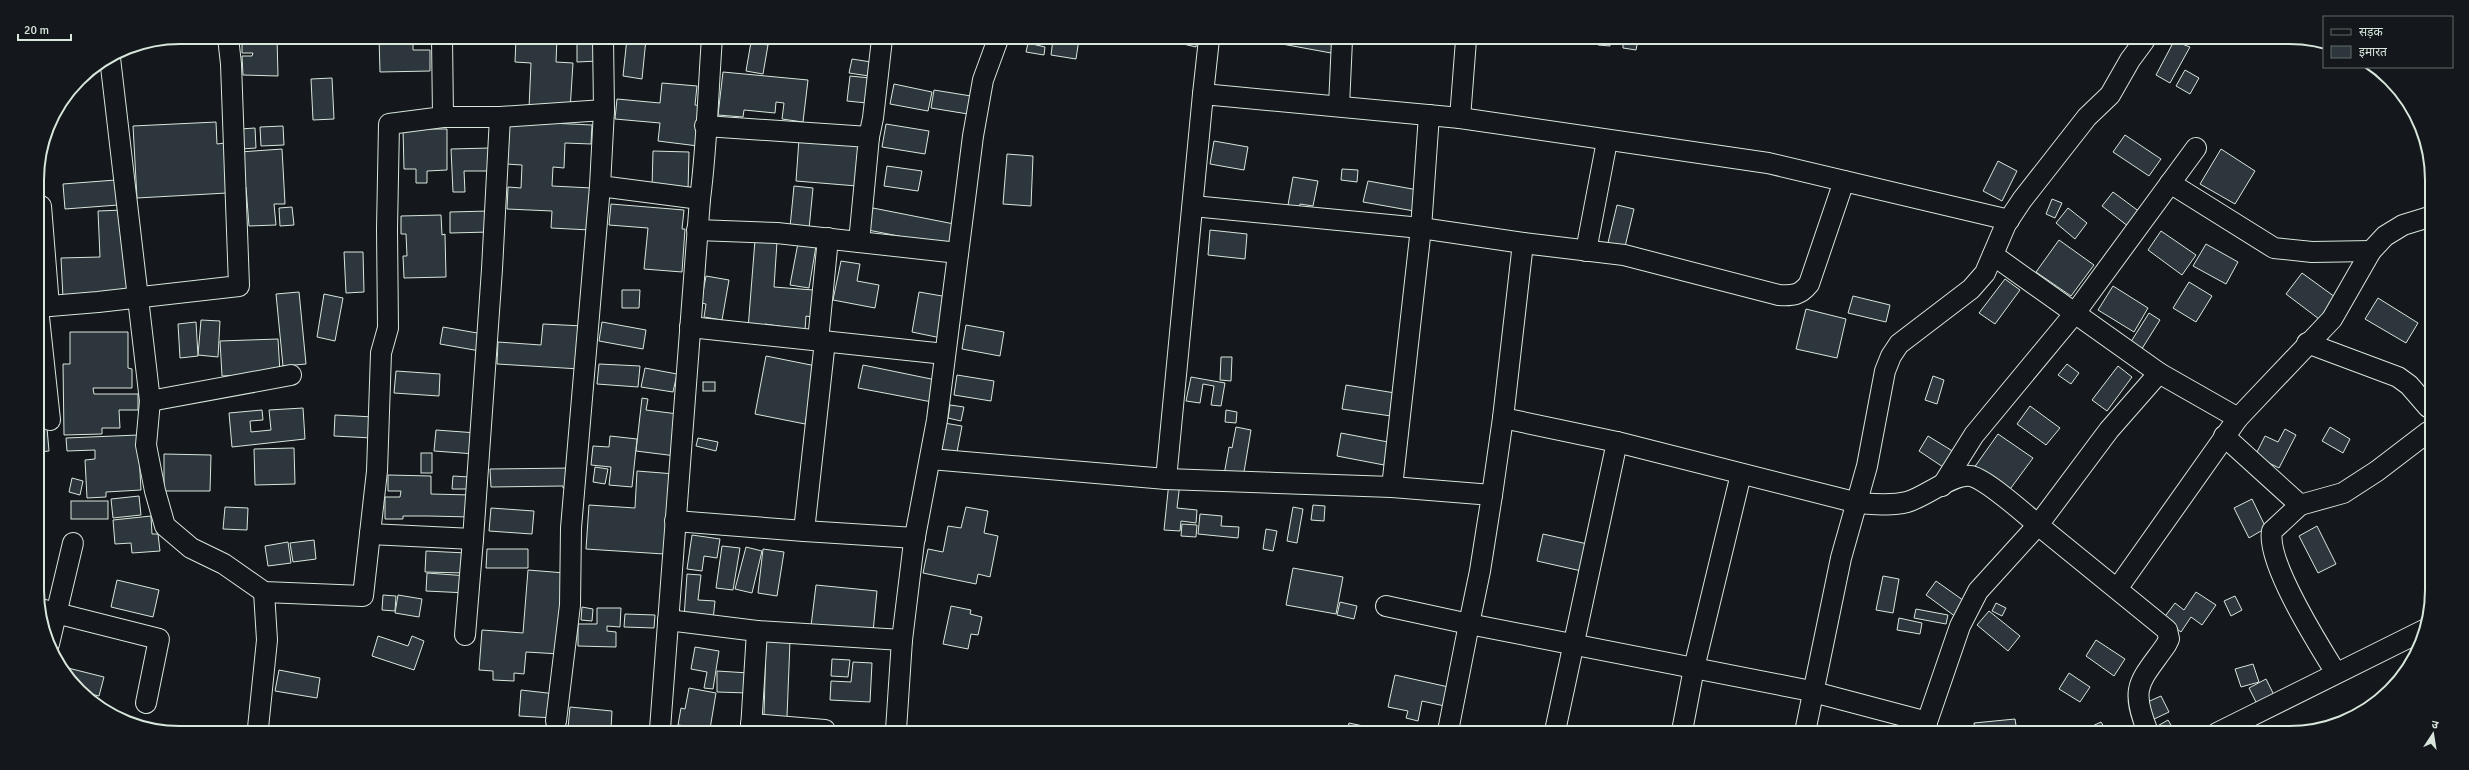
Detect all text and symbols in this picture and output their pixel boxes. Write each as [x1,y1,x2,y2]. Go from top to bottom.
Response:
scale bar [18,16,71,42]
legend [2323,16,2453,68]
text: 20 m [24,23,49,38]
text: सड़क [2359,25,2384,40]
text: इमारत [2359,45,2388,60]
north arrow [2413,714,2453,754]
text: उ [2430,718,2440,732]

